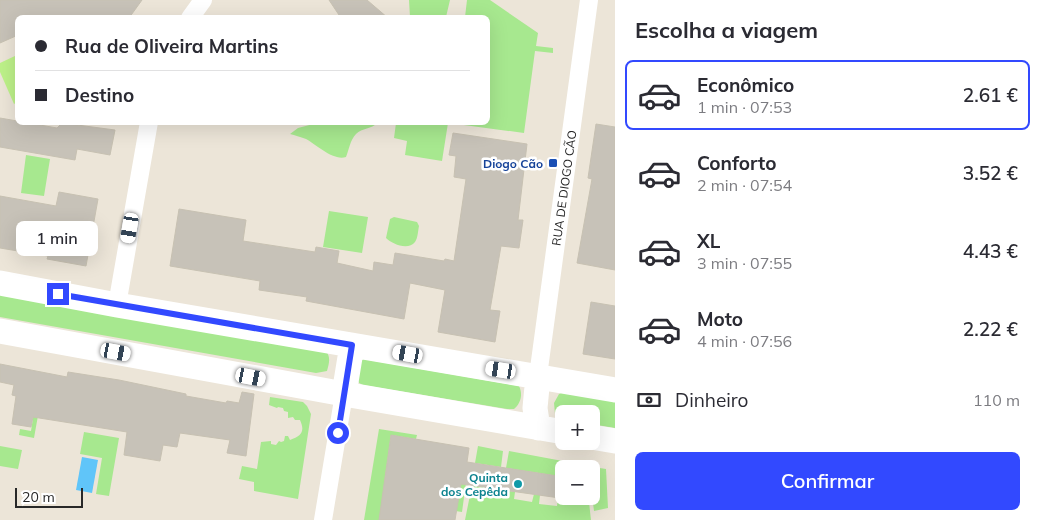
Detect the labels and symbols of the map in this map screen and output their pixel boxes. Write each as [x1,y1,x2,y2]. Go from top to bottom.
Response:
street label: RUA DE DIOGO CÃO [548,129,580,247]
place label: Diogo Cão [483,156,543,171]
marker: Diogo Cão [547,157,559,169]
car [120,212,139,244]
callout: 1 min [17,222,99,256]
route end [47,283,69,305]
car [99,342,132,362]
car [391,344,424,364]
car [485,360,516,380]
car [234,367,267,387]
route start [327,422,349,444]
place label: Quinta dos Cepêda [441,470,508,499]
marker: Quinta dos Cepêda [512,478,524,490]
scale bar [15,485,82,508]

